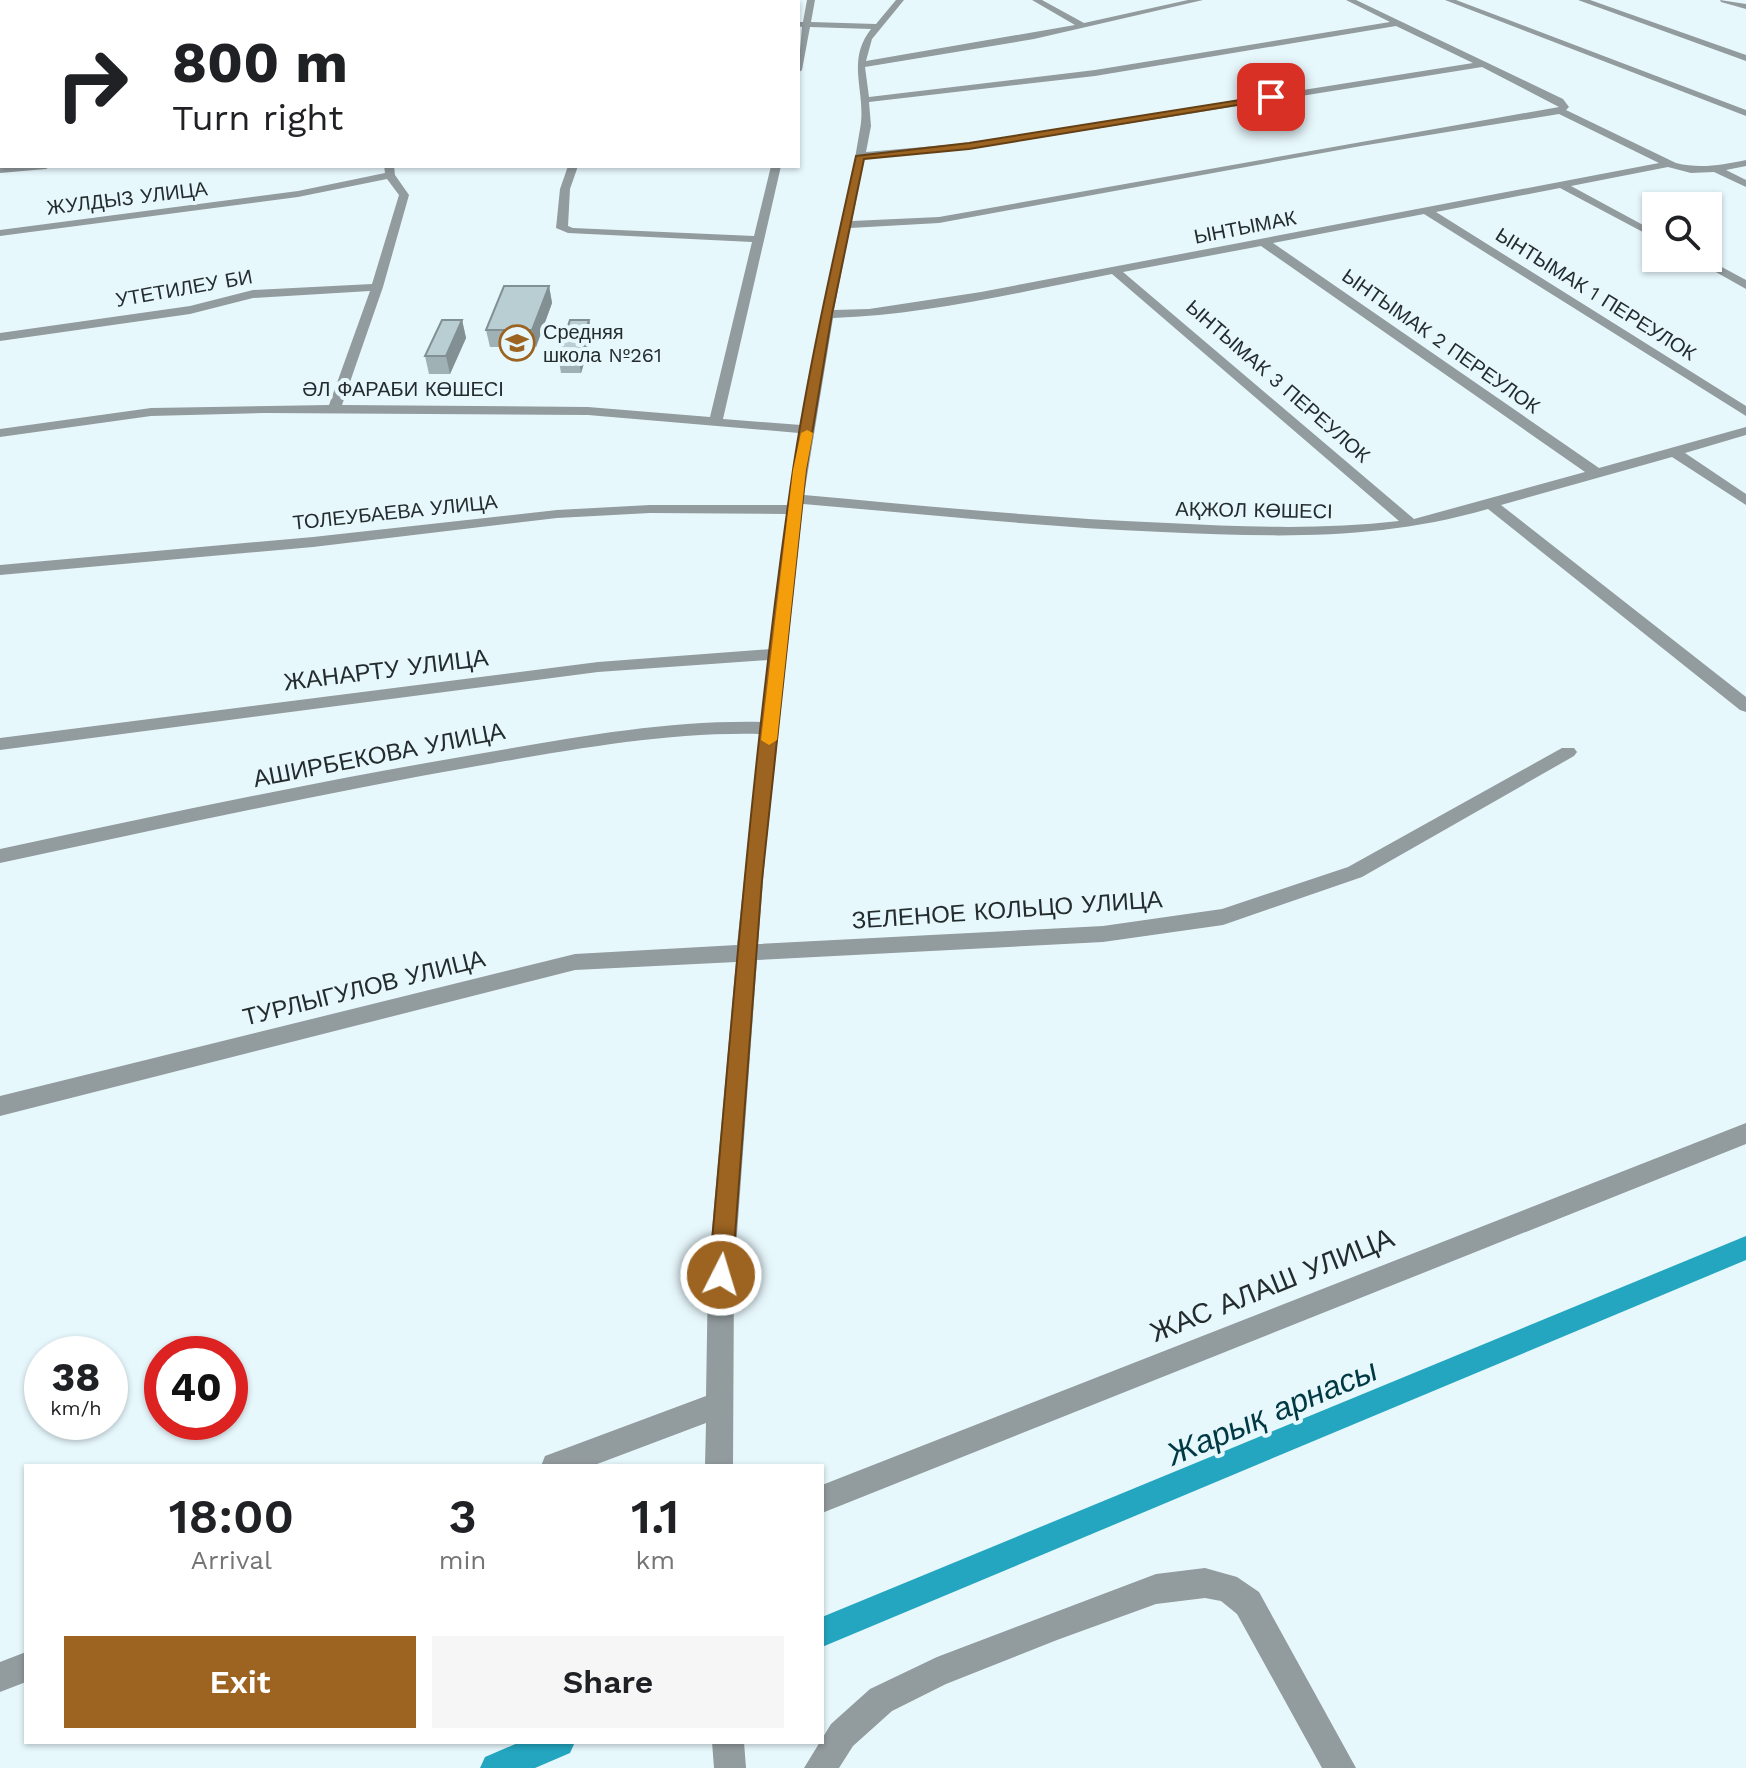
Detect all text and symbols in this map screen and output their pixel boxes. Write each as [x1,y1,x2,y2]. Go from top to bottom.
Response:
text: 800 m [172,30,348,96]
icon: right [40,32,144,136]
pin [1237,63,1305,131]
icon: arrive [1249,75,1293,119]
text: Turn right [172,97,343,139]
street label: ЖУЛДЫЗ УЛИЦА [45,176,209,220]
map controls [1642,192,1722,272]
button: search [1642,192,1722,272]
street label: ЫНТЫМАК [1192,205,1299,249]
street label: ЫНТЫМАК 1 ПЕРЕУЛОК [1491,222,1701,366]
street label: УТЕТИЛЕУ БИ [114,264,254,312]
street label: ЫНТЫМАК 2 ПЕРЕУЛОК [1338,264,1545,419]
street label: ЫНТЫМАК 3 ПЕРЕУЛОК [1181,295,1375,468]
place label: Средняя школа №261 [543,320,662,367]
school or university icon: Средняя школа №261 [498,324,536,362]
street label: ӘЛ ФАРАБИ КӨШЕСІ [302,377,504,401]
street label: ТОЛЕУБАЕВА УЛИЦА [291,489,499,535]
street label: АҚЖОЛ КӨШЕСІ [1175,497,1333,523]
street label: ЖАНАРТУ УЛИЦА [282,644,490,696]
street label: АШИРБЕКОВА УЛИЦА [251,717,507,793]
street label: ЗЕЛЕНОЕ КОЛЬЦО УЛИЦА [851,885,1163,935]
street label: ТУРЛЫГУЛОВ УЛИЦА [240,944,488,1032]
street label: ЖАС АЛАШ УЛИЦА [1145,1221,1399,1349]
position arrow [679,1233,763,1317]
speed limit sign: 40 [144,1336,248,1440]
water label: Жарық арнасы [1159,1351,1383,1474]
text: 38 [52,1354,100,1401]
text: km/h [50,1396,102,1420]
text: 18:00 [169,1488,294,1545]
text: 3 [448,1488,477,1545]
text: 1.1 [631,1488,679,1545]
text: Arrival [191,1545,272,1575]
text: min [439,1545,486,1575]
text: km [635,1545,675,1575]
button: Exit [64,1636,416,1728]
button: Share [432,1636,784,1728]

